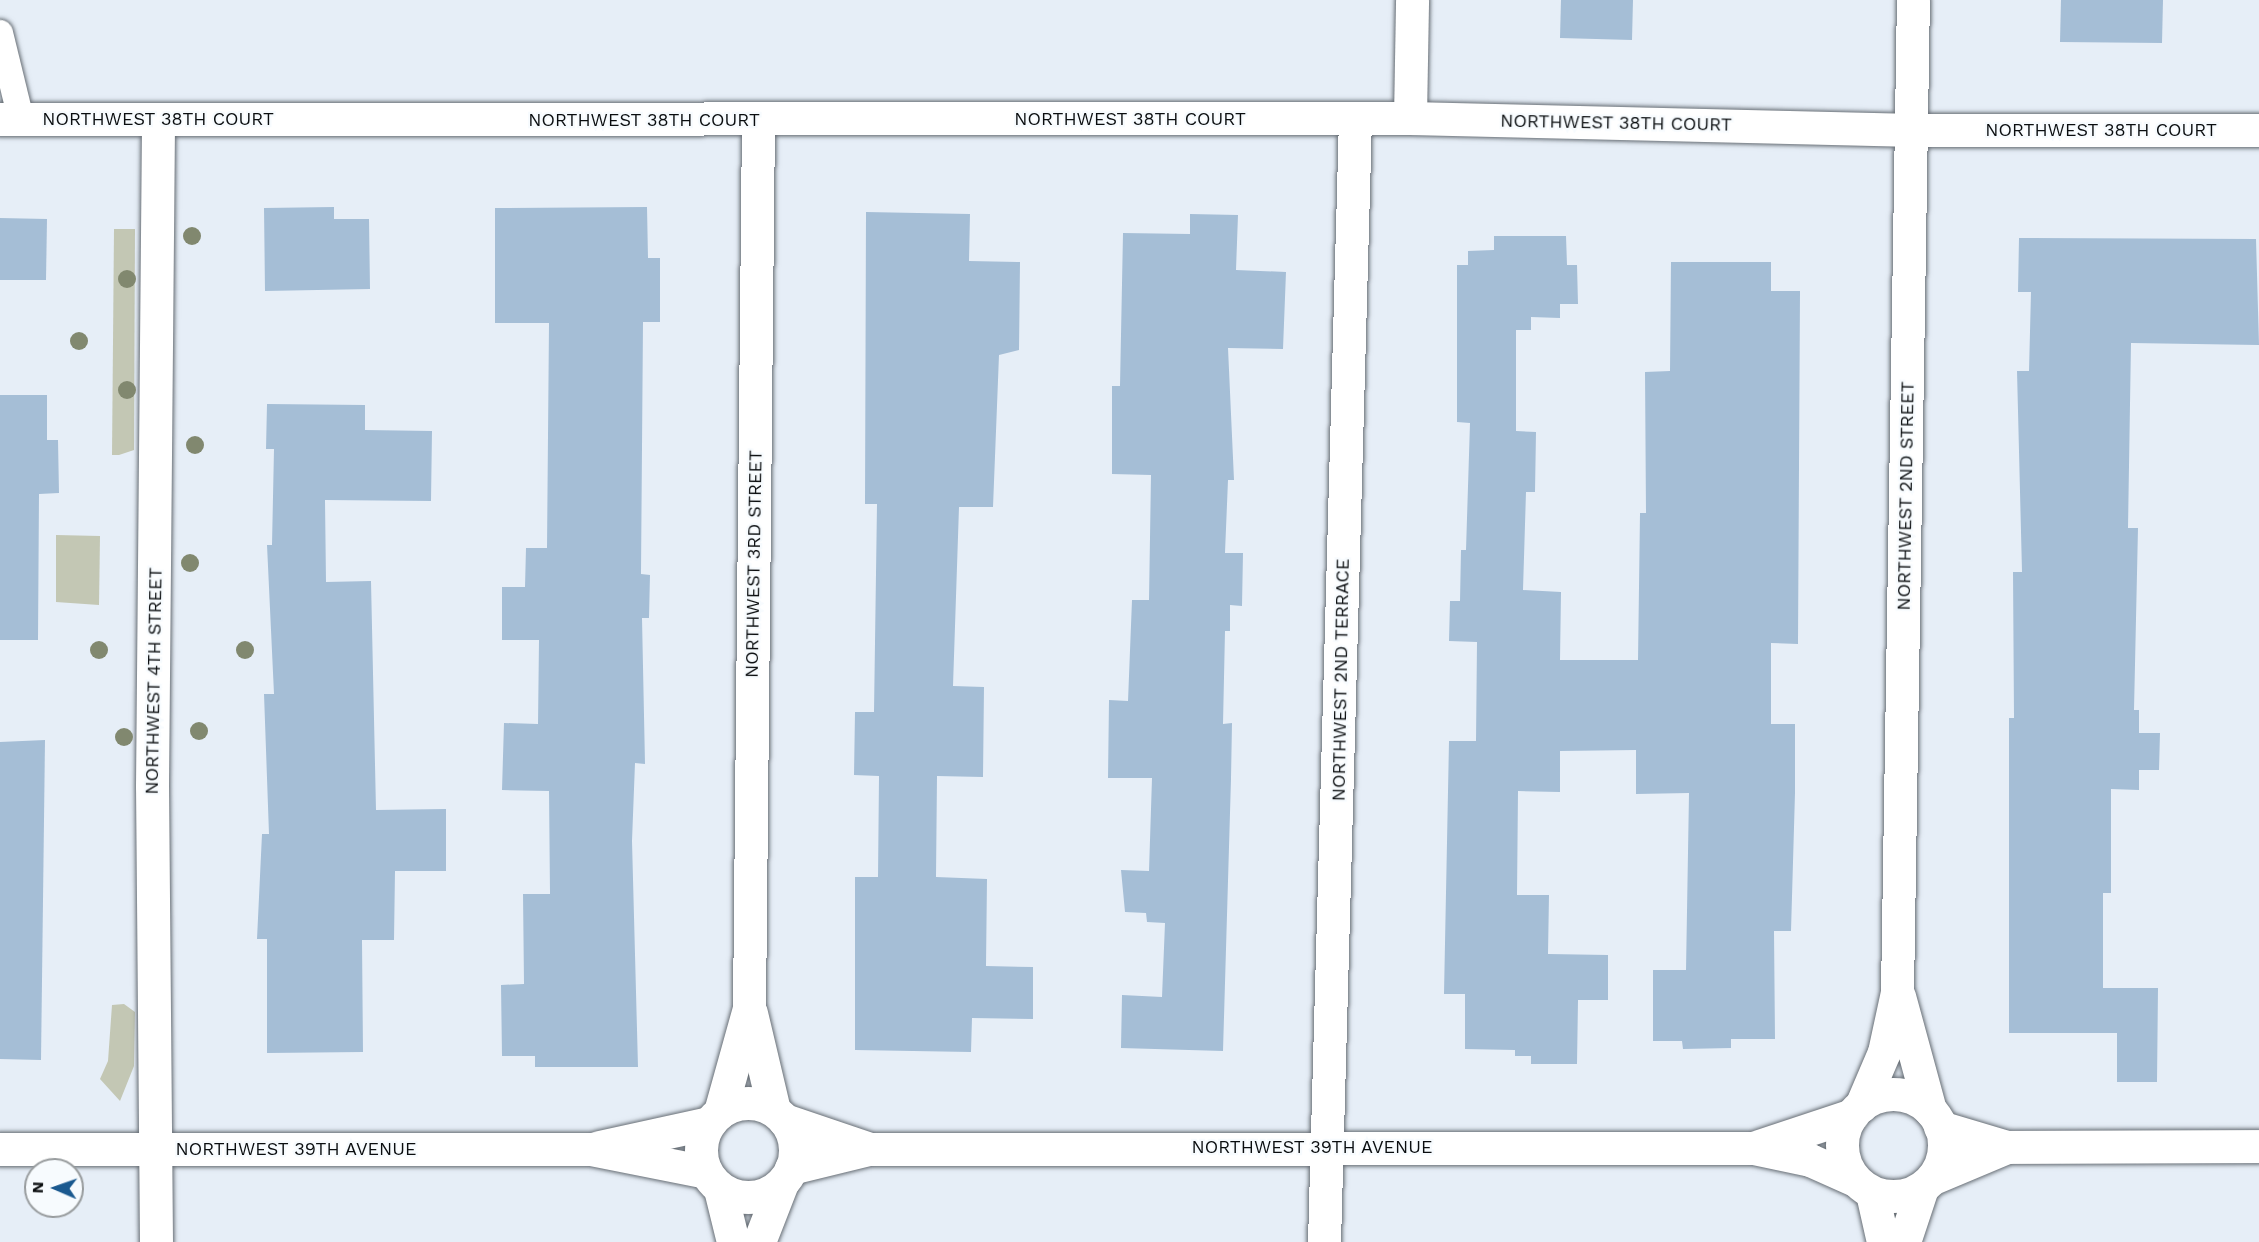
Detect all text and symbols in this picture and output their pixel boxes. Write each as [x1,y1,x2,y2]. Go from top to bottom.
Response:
street label: NORTHWEST 38TH COURT [42,108,274,130]
street label: NORTHWEST 38TH COURT [1014,108,1246,130]
street label: NORTHWEST 38TH COURT [528,109,760,131]
street label: NORTHWEST 38TH COURT [1500,110,1732,136]
street label: NORTHWEST 38TH COURT [1985,119,2217,141]
street label: NORTHWEST 2ND STREET [1893,381,1919,611]
street label: NORTHWEST 3RD STREET [741,450,767,678]
street label: NORTHWEST 2ND TERRACE [1328,558,1354,802]
street label: NORTHWEST 4TH STREET [141,567,167,795]
street label: NORTHWEST 39TH AVENUE [1191,1136,1433,1158]
street label: NORTHWEST 39TH AVENUE [175,1138,417,1160]
north arrow [24,1158,84,1218]
text: N [28,1181,47,1194]

